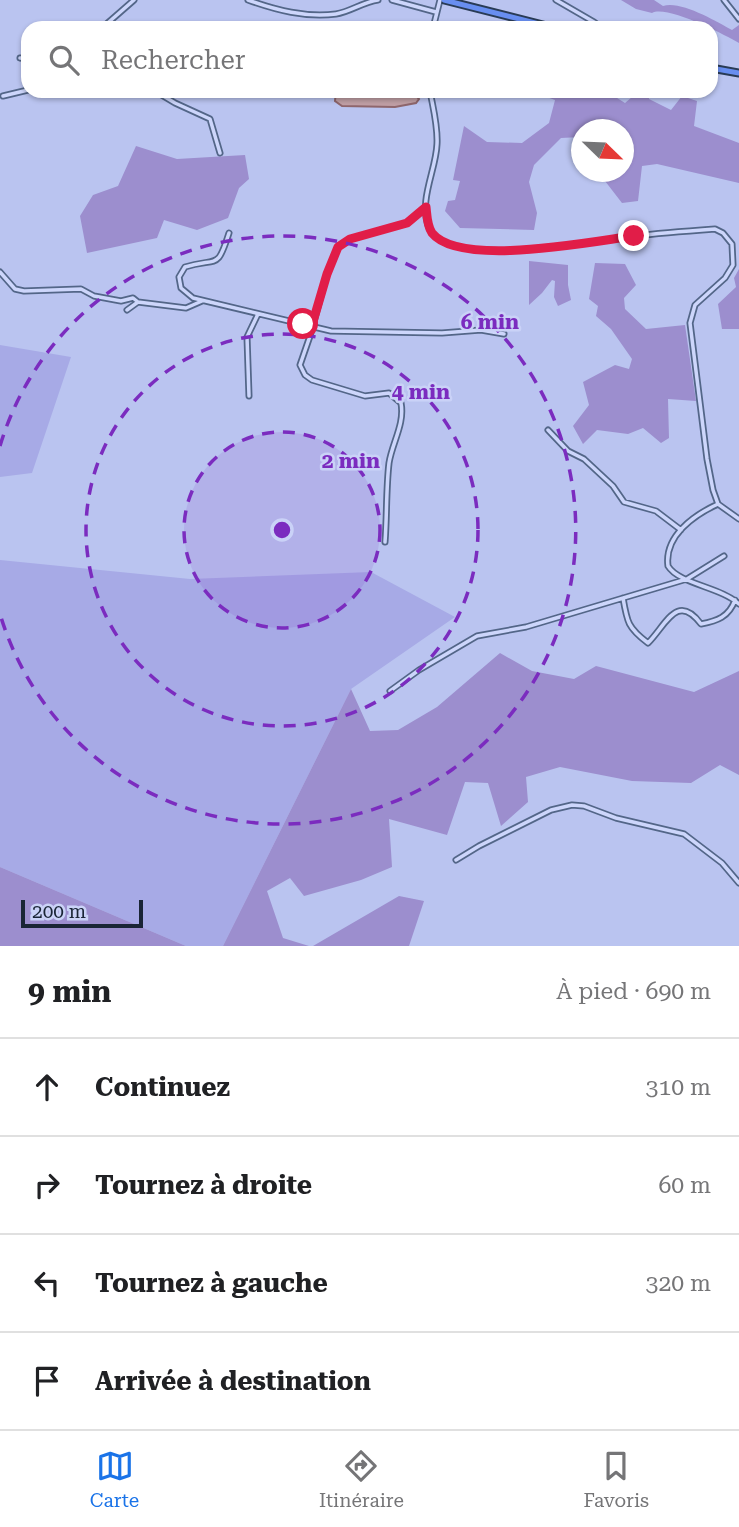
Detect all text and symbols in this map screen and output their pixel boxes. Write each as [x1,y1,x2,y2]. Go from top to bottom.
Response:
search box [21,21,718,98]
icon: search [45,41,83,79]
text: Rechercher [101,45,245,75]
north arrow [571,119,634,182]
route end [618,220,649,251]
route start [287,308,318,339]
text: 6 min [461,310,519,334]
text: 4 min [392,380,450,404]
text: 2 min [322,449,380,473]
centre of rings [270,518,294,542]
scale bar [21,897,144,929]
text: 200 m [32,900,86,923]
text: 9 min [28,974,111,1009]
text: À pied · 690 m [556,978,711,1005]
icon: ahead [28,1068,66,1106]
text: Continuez [95,1072,230,1102]
text: 310 m [646,1074,711,1101]
icon: right [28,1166,66,1204]
text: Tournez à droite [95,1170,312,1200]
text: 60 m [658,1172,711,1199]
icon: left [28,1264,66,1302]
text: Tournez à gauche [95,1268,328,1298]
text: 320 m [646,1270,711,1297]
icon: arrive [28,1362,66,1400]
text: Arrivée à destination [95,1366,371,1396]
tab: Carte [90,1447,139,1512]
tab: Itinéraire [319,1447,404,1512]
tab: Favoris [584,1447,649,1512]

